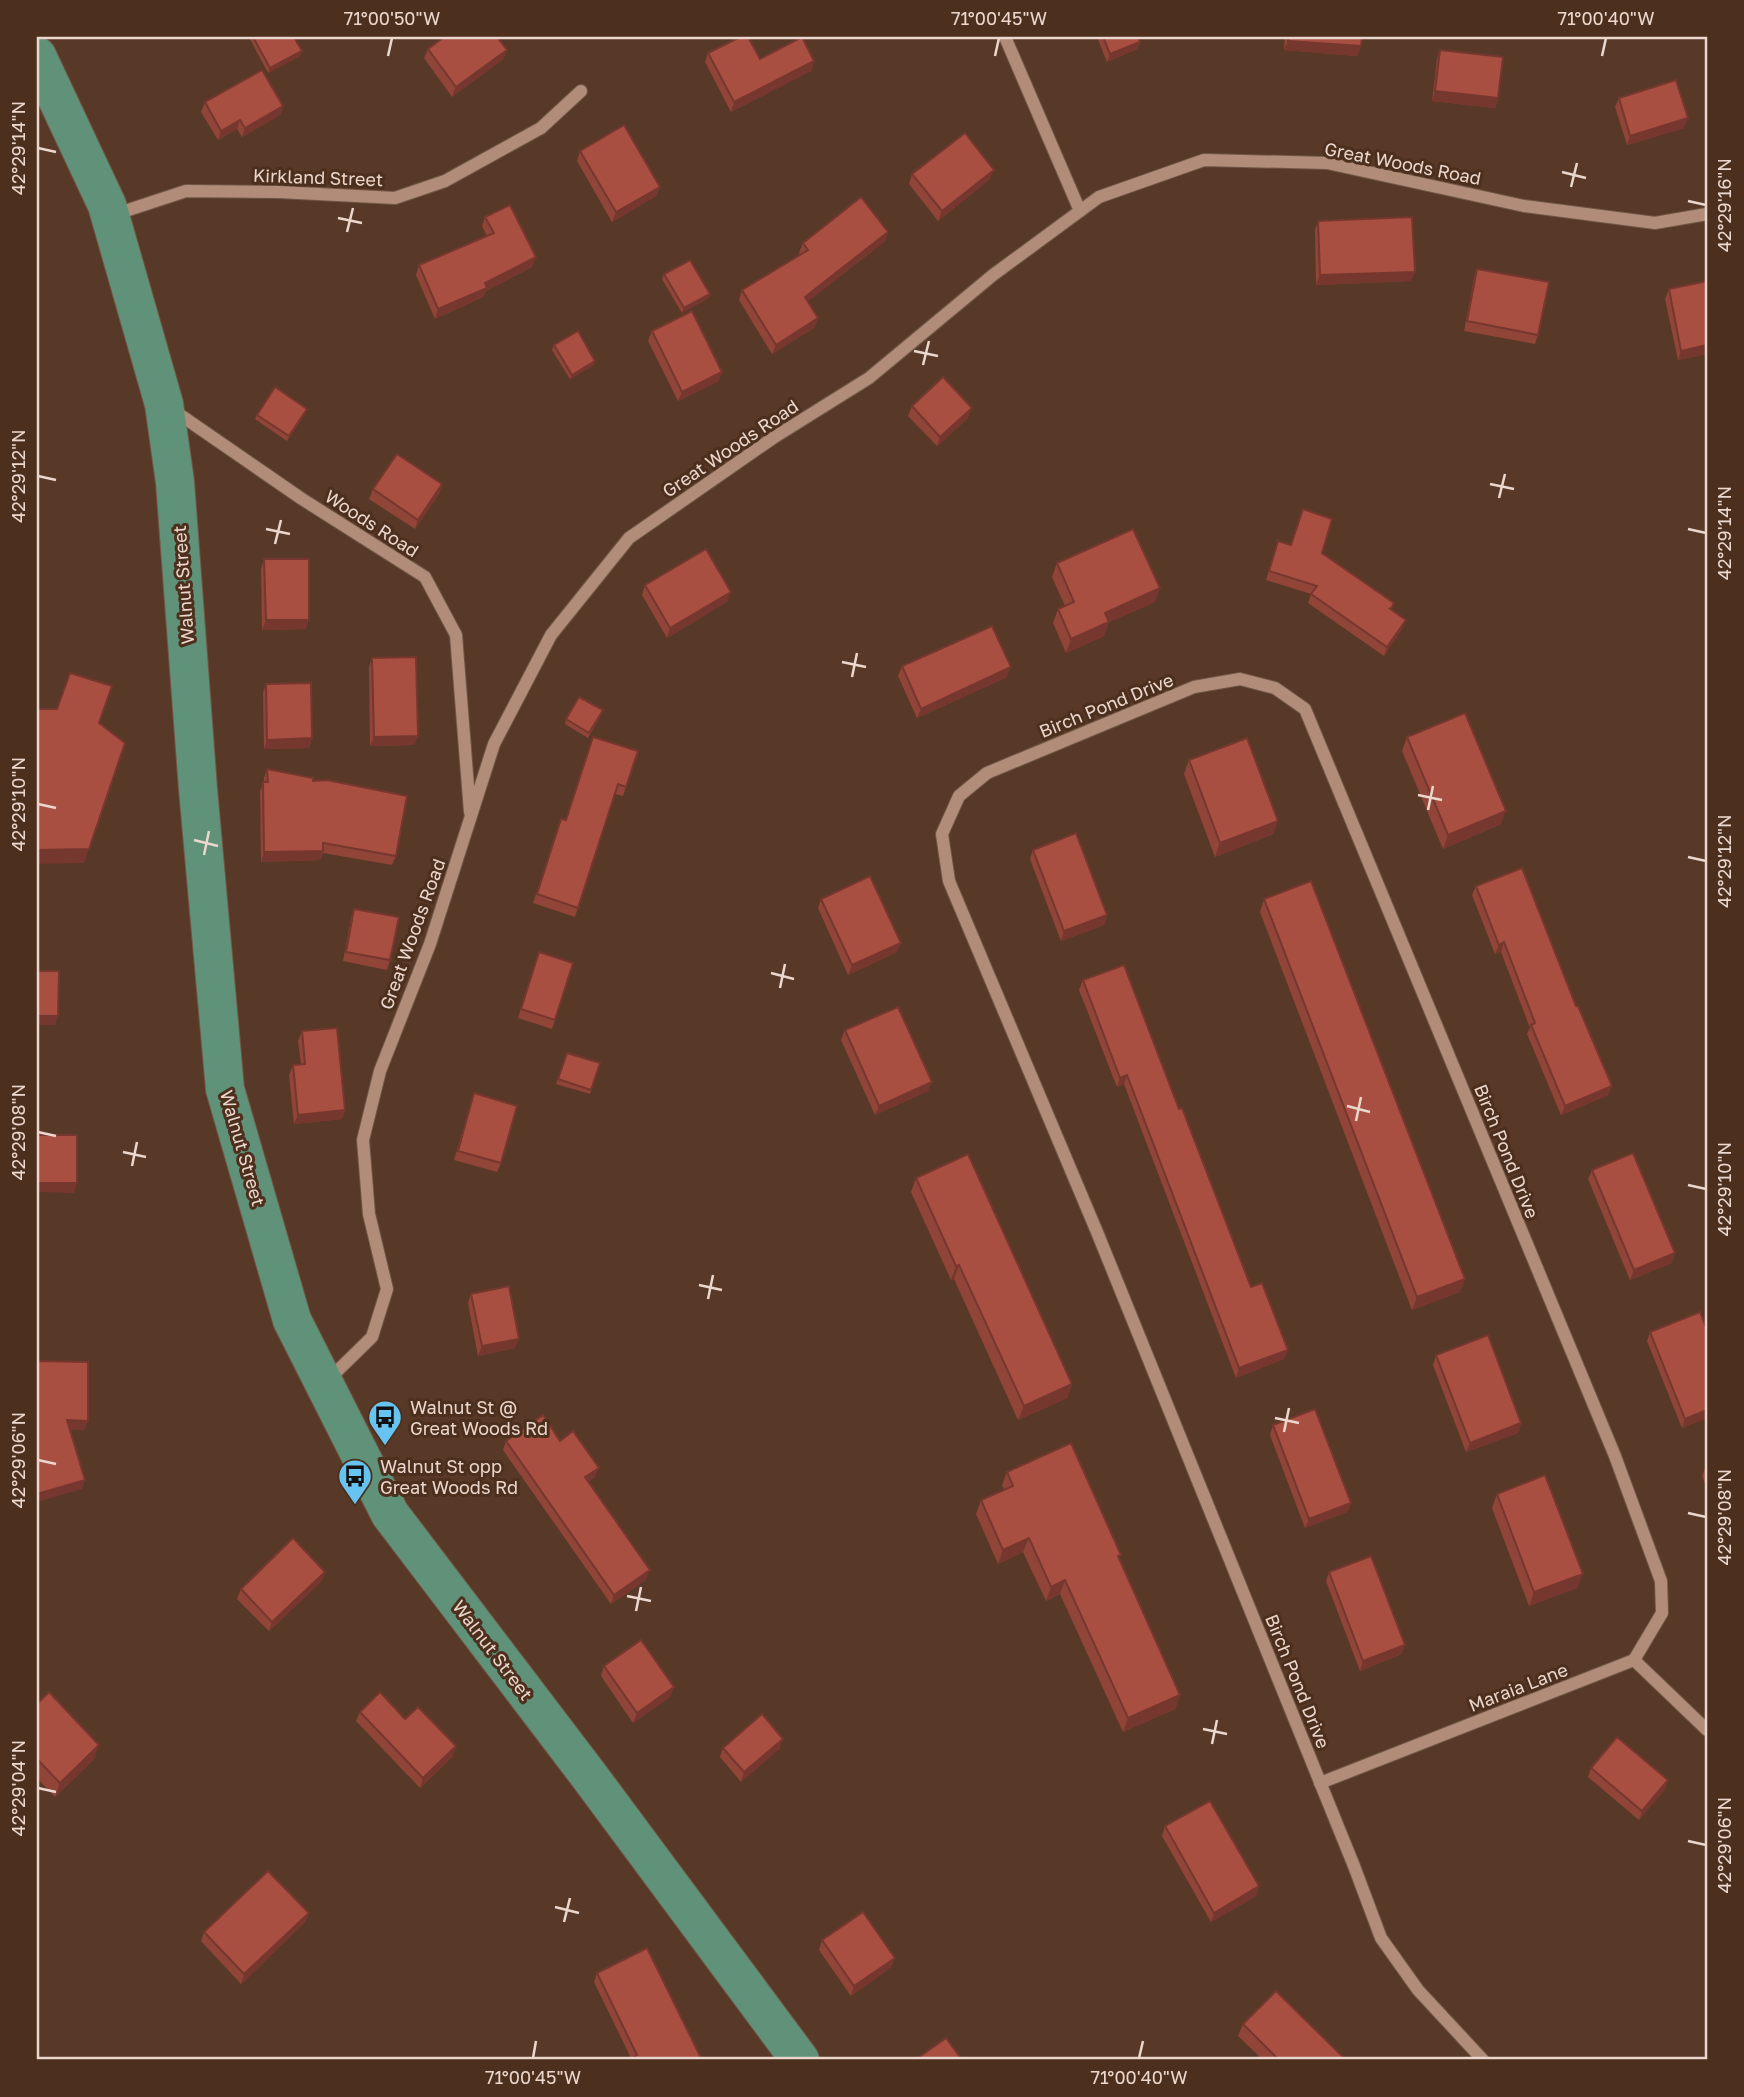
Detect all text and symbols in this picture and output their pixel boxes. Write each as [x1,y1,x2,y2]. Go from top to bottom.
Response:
text: 71°00'50"W [344,7,440,29]
text: 71°00'45"W [951,7,1047,29]
text: 71°00'40"W [1558,7,1654,29]
text: 42°29'14"N [7,101,29,195]
street label: Great Woods Road [1323,137,1483,189]
text: 42°29'16"N [1713,158,1735,252]
street label: Kirkland Street [253,164,383,190]
street label: Great Woods Road [658,394,802,502]
text: 42°29'12"N [7,429,29,523]
street label: Woods Road [321,485,423,561]
text: 42°29'14"N [1713,486,1735,580]
street label: Walnut Street [168,525,198,645]
street label: Birch Pond Drive [1036,668,1176,742]
text: 42°29'10"N [7,757,29,851]
text: 42°29'12"N [1713,814,1735,908]
street label: Great Woods Road [374,856,450,1012]
street label: Birch Pond Drive [1470,1081,1544,1221]
text: 42°29'08"N [7,1084,29,1180]
street label: Walnut Street [216,1088,270,1208]
text: 42°29'10"N [1713,1142,1735,1236]
place label: Walnut St @ Great Woods Rd [410,1396,548,1439]
bus stop icon: Walnut St @ Great Woods Rd [366,1398,404,1447]
text: 42°29'06"N [7,1412,29,1508]
place label: Walnut St opp Great Woods Rd [380,1455,518,1498]
bus stop icon: Walnut St opp Great Woods Rd [336,1457,374,1506]
text: 42°29'08"N [1713,1469,1735,1565]
street label: Walnut Street [448,1596,538,1704]
street label: Birch Pond Drive [1261,1611,1335,1751]
street label: Maraia Lane [1465,1658,1571,1716]
text: 42°29'04"N [7,1740,29,1836]
text: 42°29'06"N [1713,1797,1735,1893]
text: 71°00'45"W [485,2066,581,2088]
text: 71°00'40"W [1091,2066,1187,2088]

